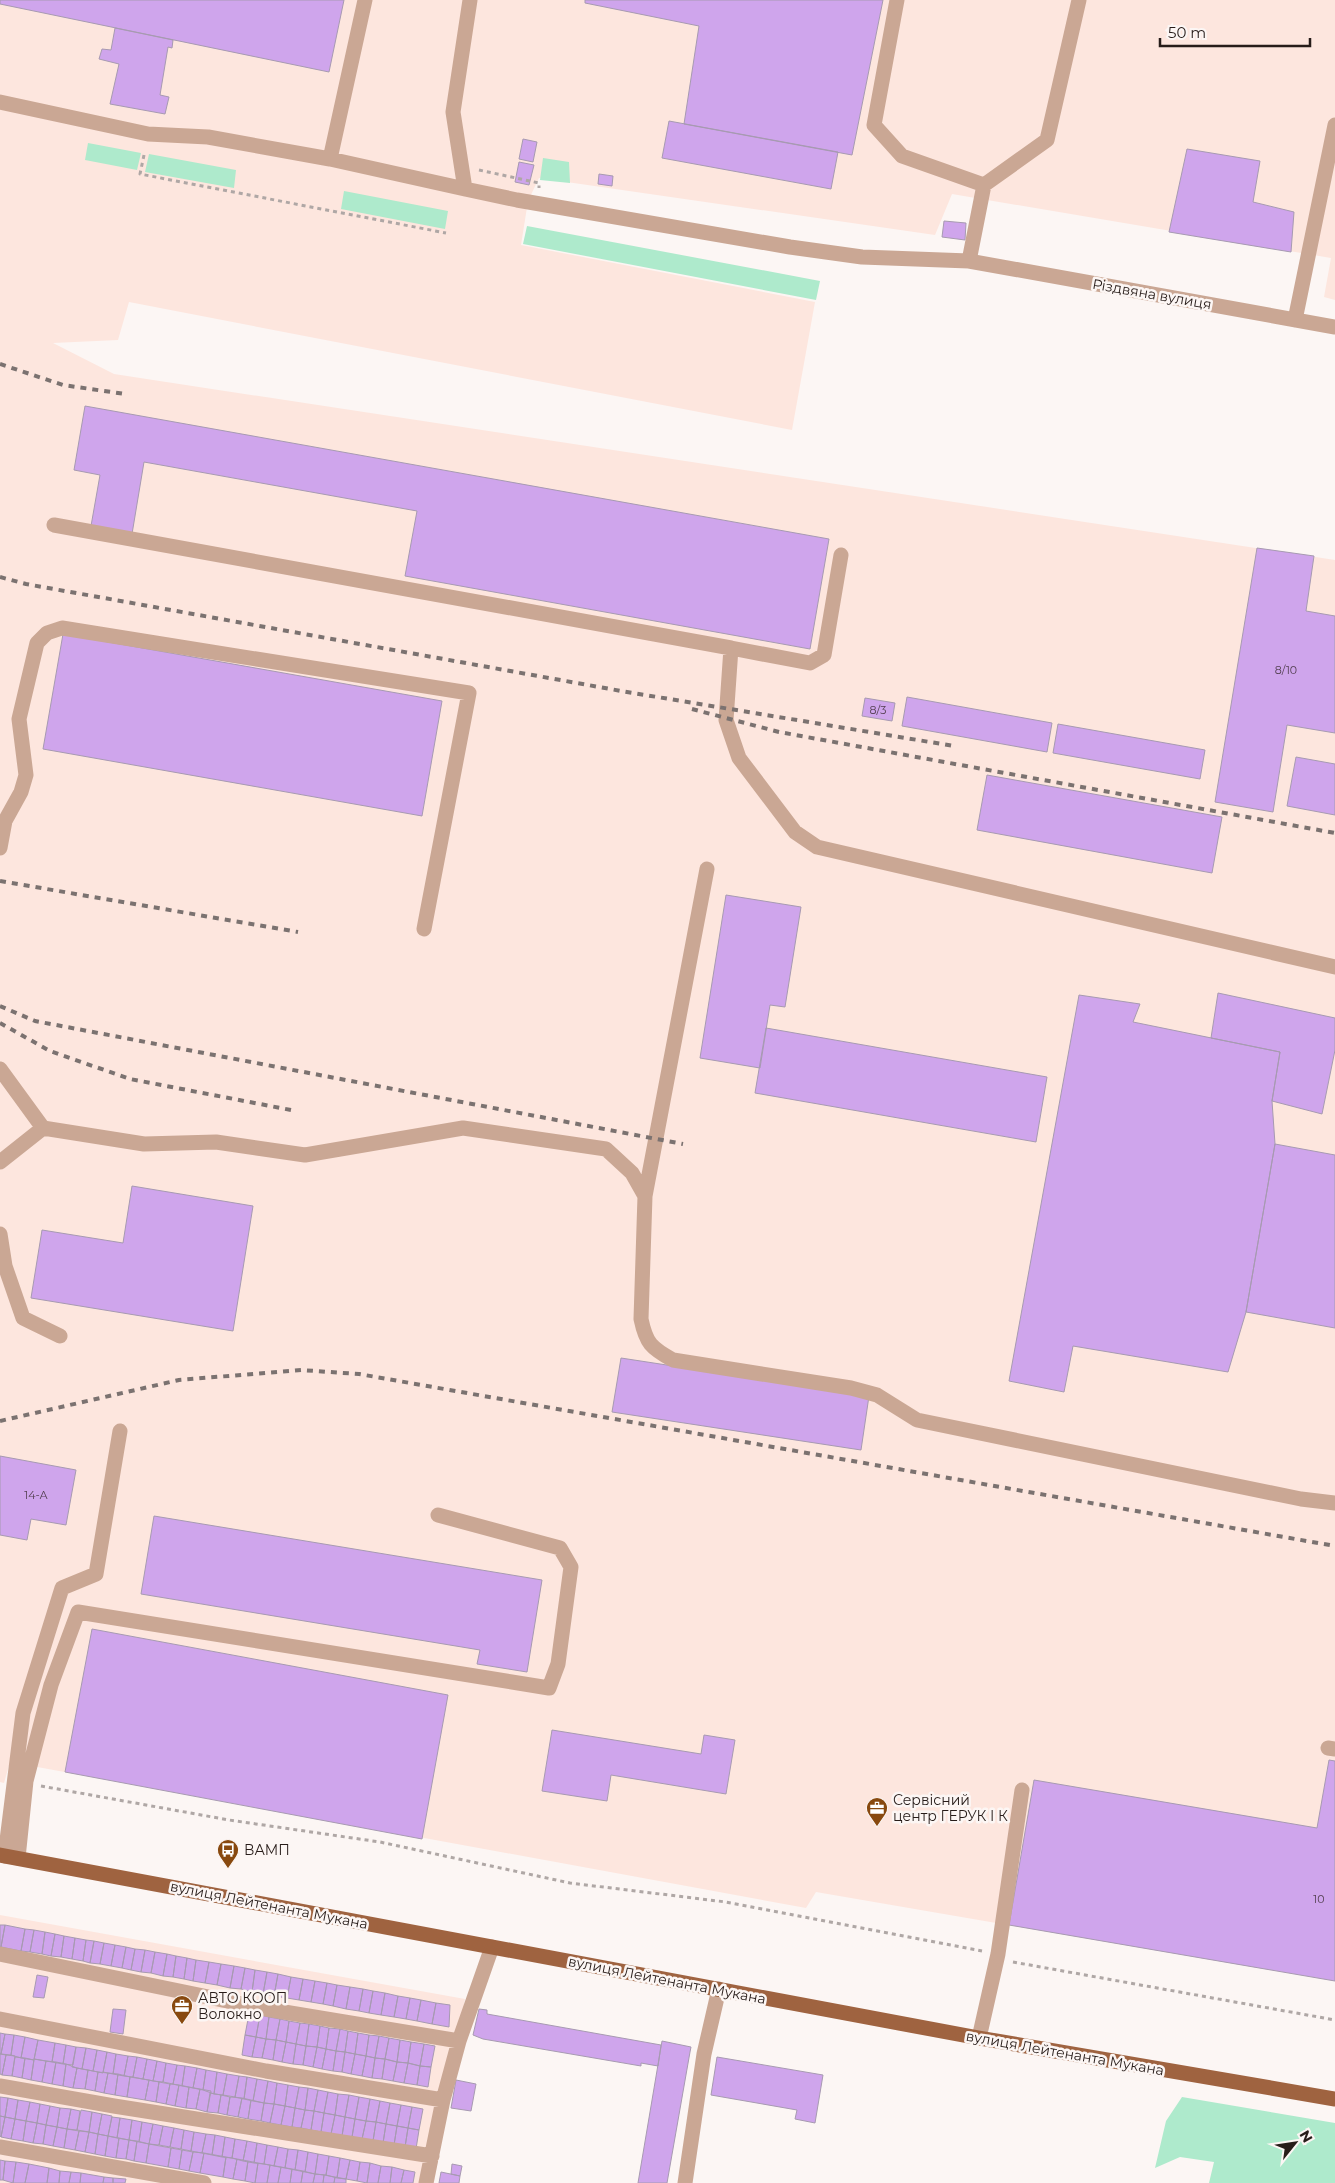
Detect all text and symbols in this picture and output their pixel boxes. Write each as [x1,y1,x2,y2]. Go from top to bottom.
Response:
scale bar [1160,15,1310,47]
text: 50 m [1168,23,1206,42]
street label: Різдвяна вулиця [1091,275,1213,313]
house number: 8/10 [1275,663,1297,677]
house number: 8/3 [870,703,886,717]
house number: 14-А [24,1488,49,1502]
place label: Сервісний центр ГЕРУК І К [893,1791,1008,1825]
office icon: Сервісний центр ГЕРУК І К [865,1796,889,1827]
bus stop icon: ВАМП [216,1838,240,1869]
place label: ВАМП [244,1841,290,1859]
street label: вулиця Лейтенанта Мукана [169,1877,369,1933]
house number: 10 [1313,1892,1325,1906]
street label: вулиця Лейтенанта Мукана [567,1952,767,2008]
place label: АВТО КООП Волокно [198,1989,287,2023]
office icon: АВТО КООП Волокно [170,1994,194,2025]
street label: вулиця Лейтенанта Мукана [964,2027,1166,2079]
north arrow [1270,2118,1320,2168]
text: N [1296,2127,1317,2146]

